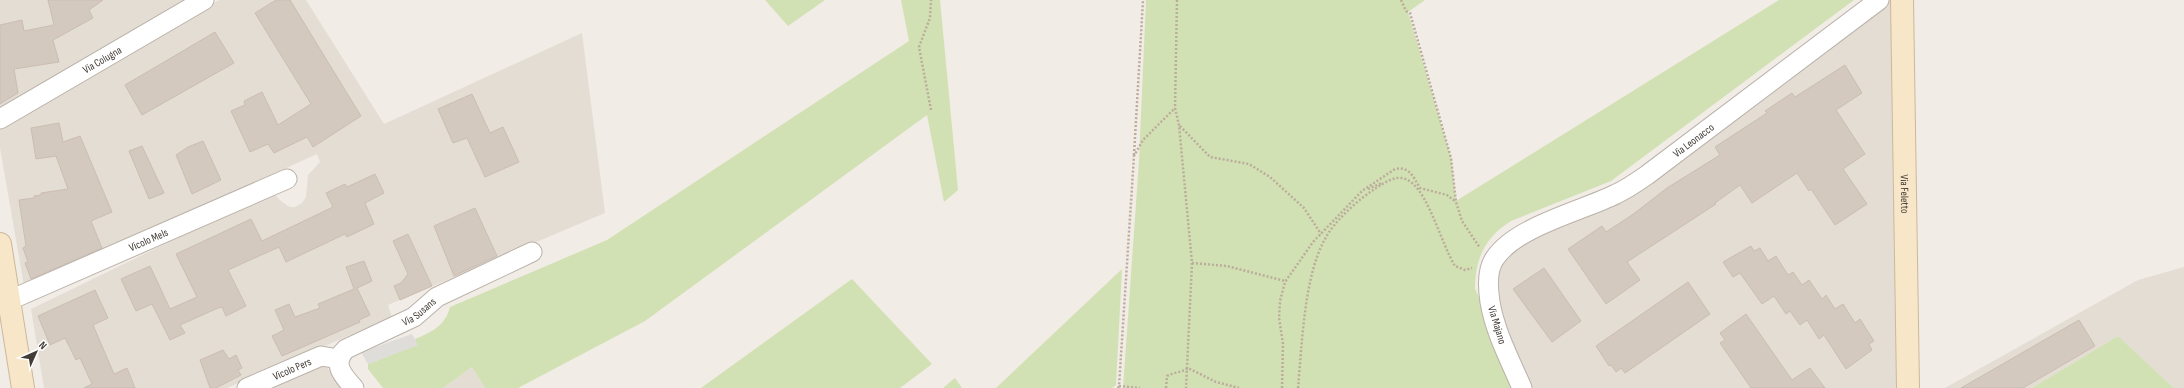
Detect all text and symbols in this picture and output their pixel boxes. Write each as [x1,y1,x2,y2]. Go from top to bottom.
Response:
street label: Via Colugna [80,43,124,76]
street label: Via Leonacco [1670,120,1717,160]
street label: Via Feletto [1898,174,1912,214]
street label: Vicolo Mels [127,225,170,254]
street label: Via Susans [400,295,438,328]
street label: Via Majano [1485,304,1509,346]
north arrow [16,332,56,372]
text: N [36,339,49,352]
street label: Vicolo Pers [271,355,313,383]

